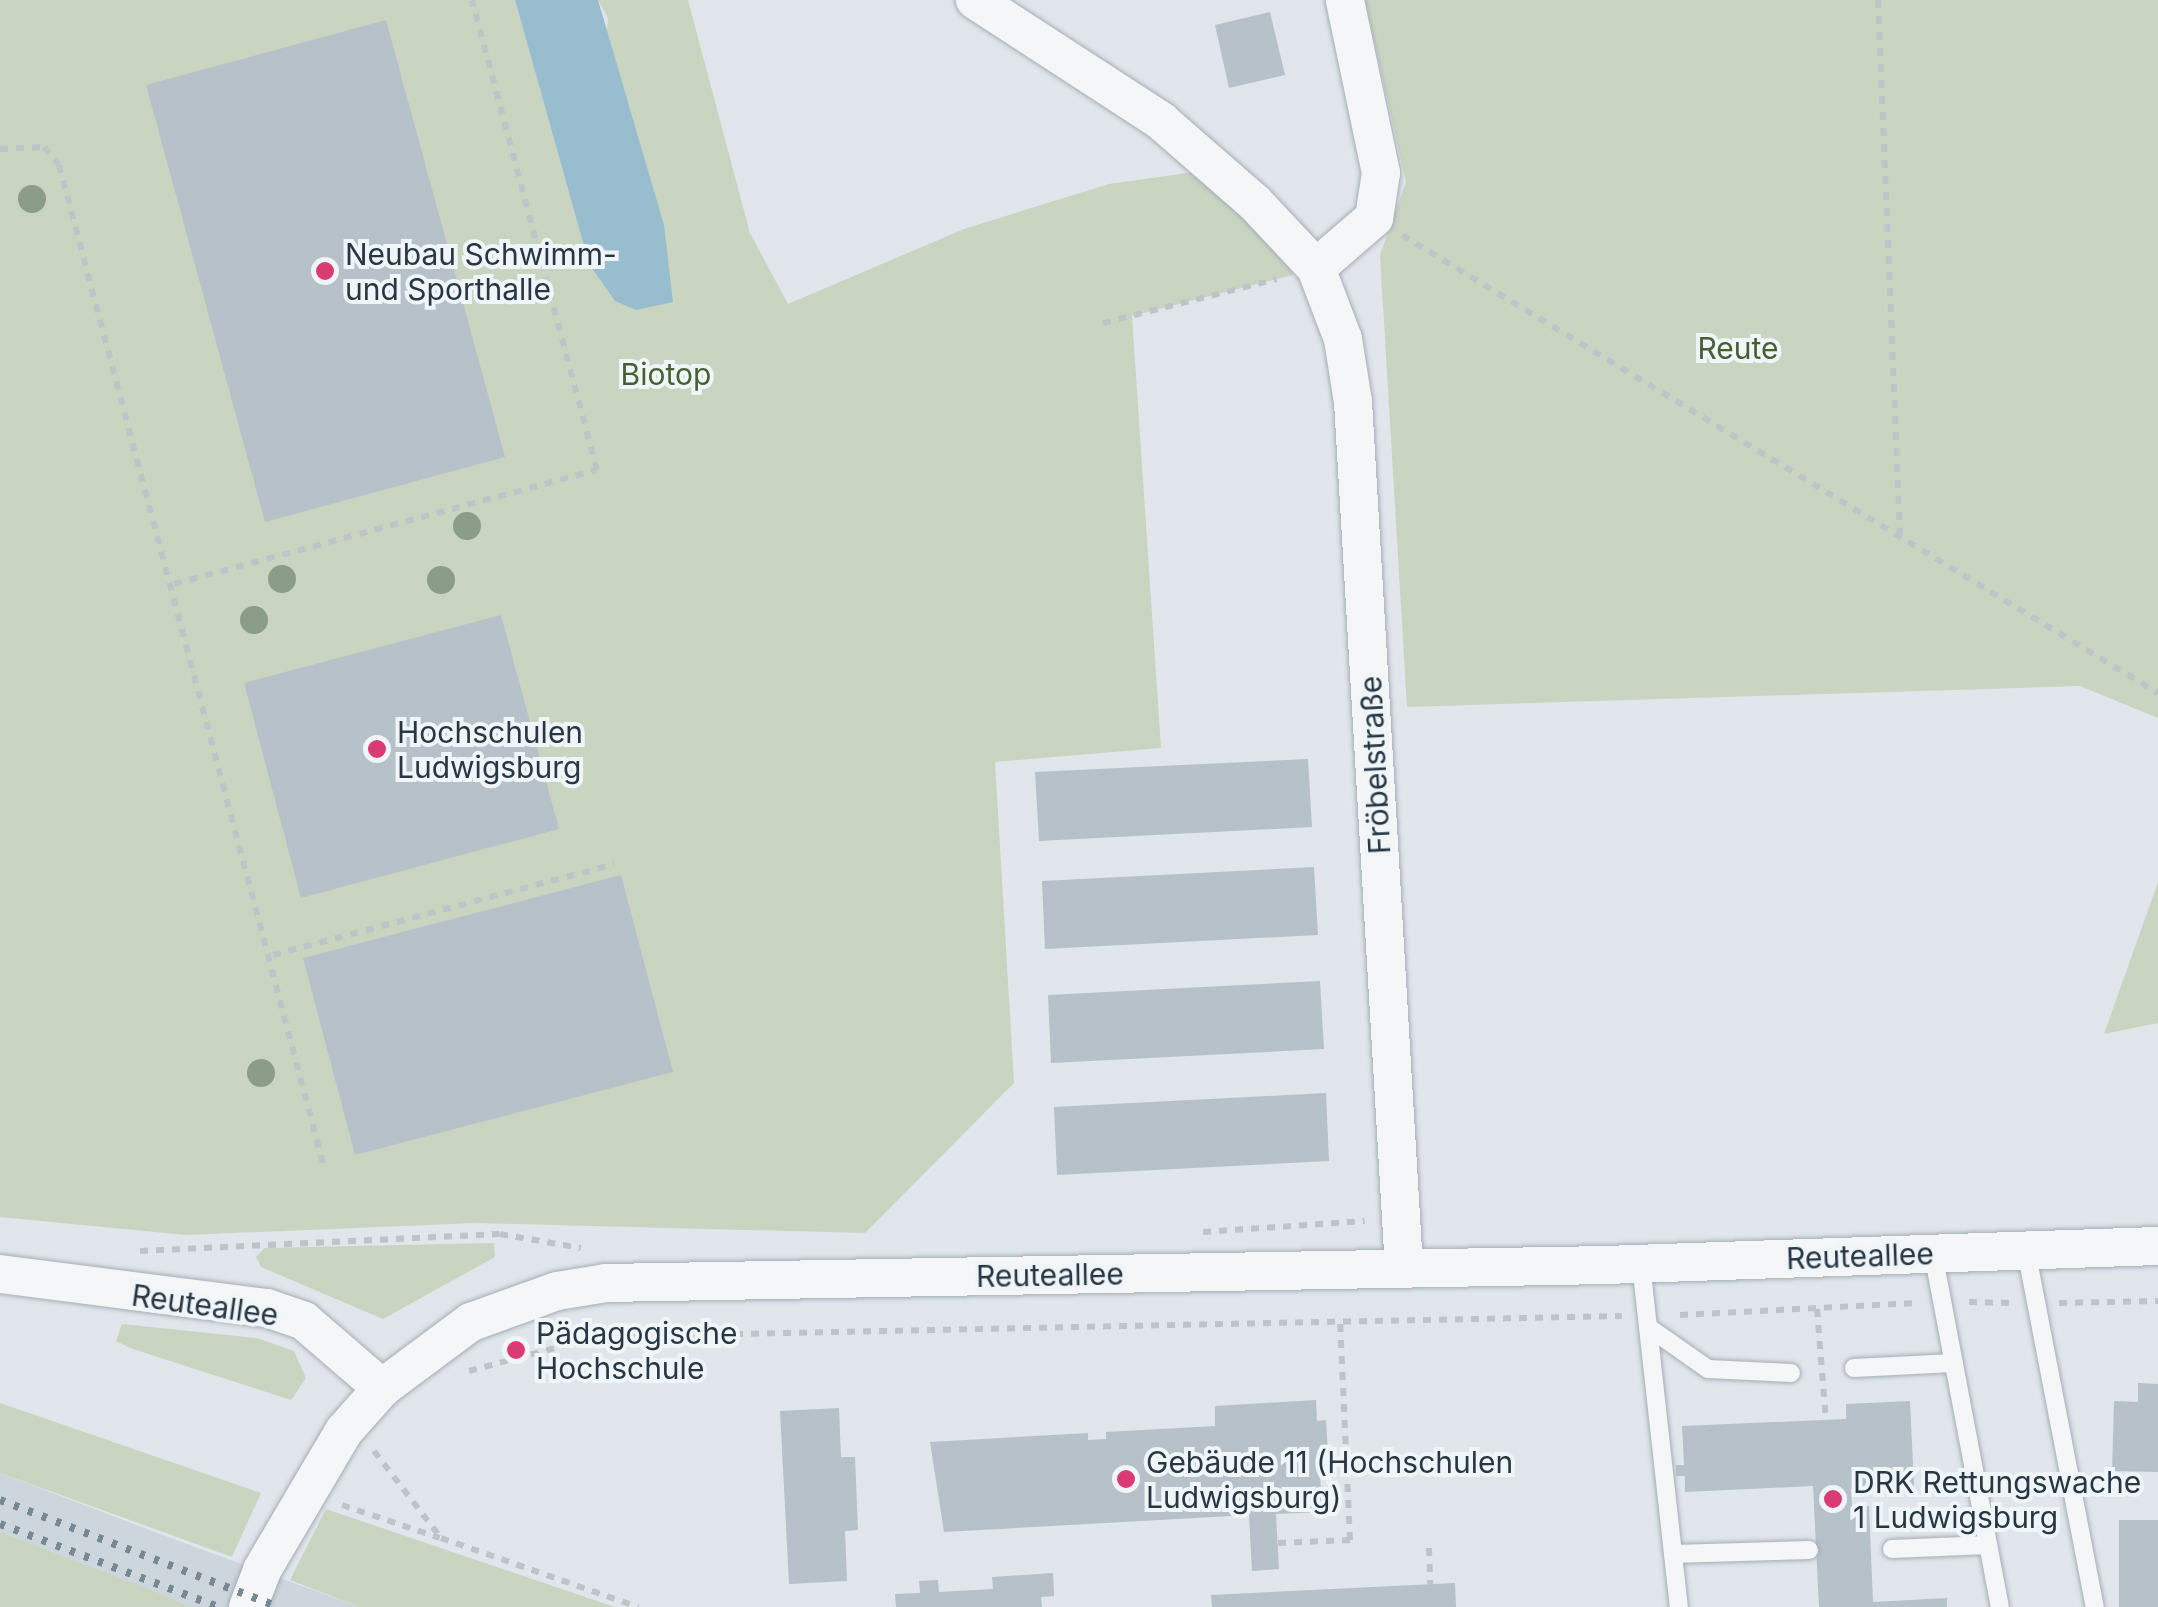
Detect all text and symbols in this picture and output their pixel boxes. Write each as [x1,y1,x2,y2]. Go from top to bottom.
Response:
place label: Neubau Schwimm- und Sporthalle [345,236,617,306]
marker: Neubau Schwimm- und Sporthalle [314,260,336,282]
park label: Reute [1697,330,1779,366]
park label: Biotop [621,356,711,392]
street label: Fröbelstraße [1352,675,1398,855]
place label: Hochschulen Ludwigsburg [397,714,583,784]
marker: Hochschulen Ludwigsburg [366,738,388,760]
street label: Reuteallee [1786,1235,1934,1277]
street label: Reuteallee [976,1256,1124,1294]
street label: Reuteallee [129,1277,281,1333]
place label: Pädagogische Hochschule [536,1315,737,1386]
marker: Pädagogische Hochschule [505,1339,527,1361]
place label: Gebäude 11 (Hochschulen Ludwigsburg) [1146,1444,1513,1514]
place label: DRK Rettungswache 1 Ludwigsburg [1853,1464,2141,1534]
marker: Gebäude 11 (Hochschulen Ludwigsburg) [1115,1468,1137,1490]
marker: DRK Rettungswache 1 Ludwigsburg [1822,1488,1844,1510]

